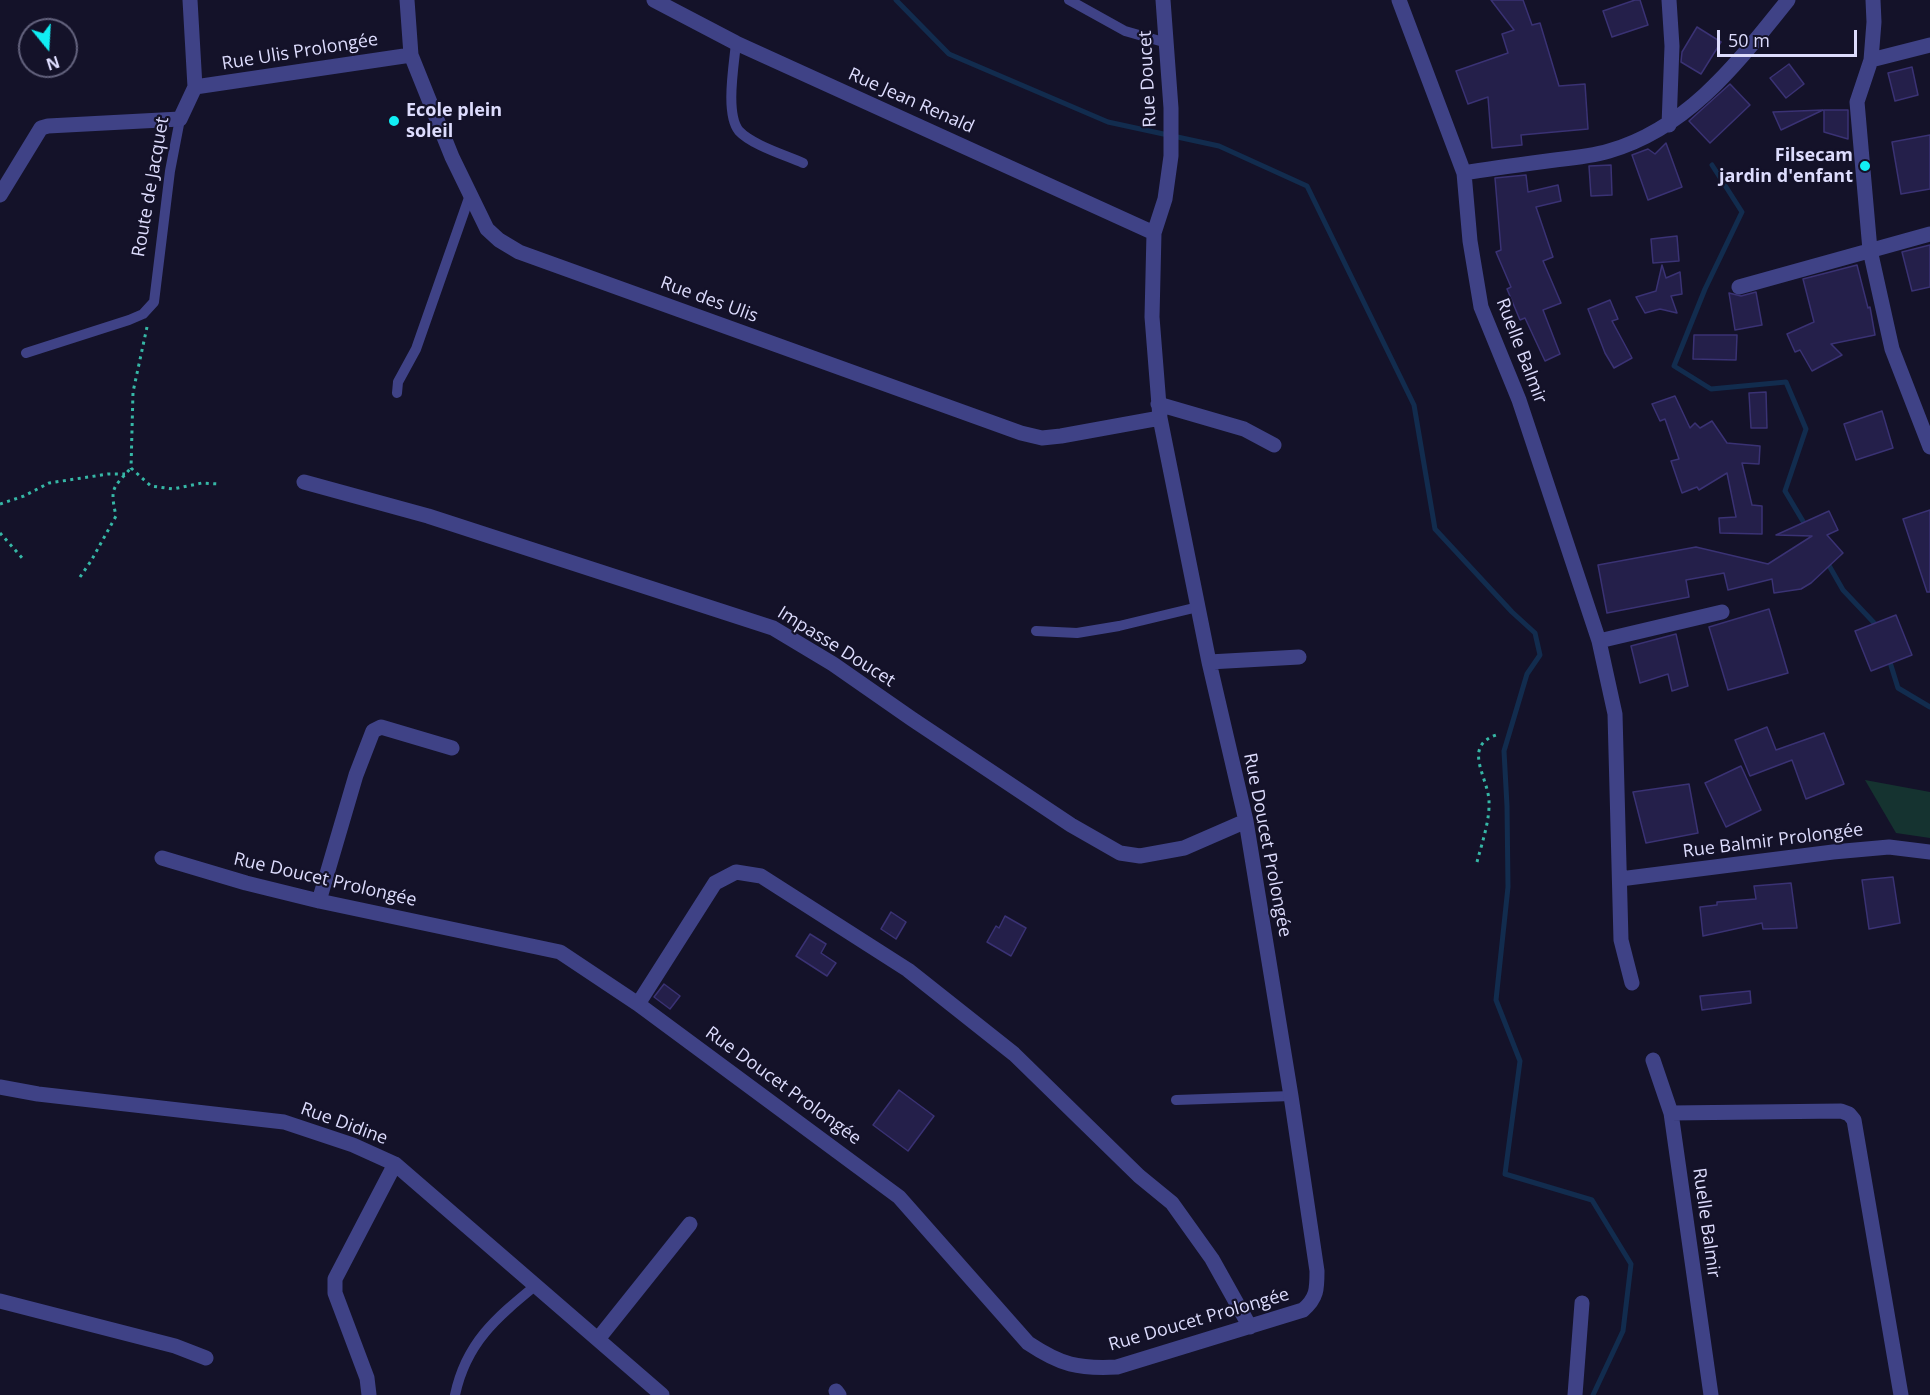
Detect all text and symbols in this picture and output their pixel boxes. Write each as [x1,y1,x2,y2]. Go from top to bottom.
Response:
north arrow [18,18,78,78]
scale bar [1720,18,1860,56]
text: 50 m [1728,28,1770,52]
street label: Rue Ulis Prolongée [220,29,380,75]
street label: Rue Doucet [1135,30,1161,128]
text: N [43,51,63,76]
street label: Rue Jean Renald [845,64,977,138]
place label: Ecole plein soleil [406,100,502,142]
marker: Ecole plein soleil [387,114,401,128]
street label: Route de Jacquet [128,115,174,259]
place label: Filsecam jardin d'enfant [1719,145,1853,188]
marker: Filsecam jardin d'enfant [1858,159,1872,173]
street label: Rue des Ulis [657,272,761,328]
street label: Ruelle Balmir [1491,295,1551,407]
street label: Impasse Doucet [773,602,899,692]
street label: Rue Doucet Prolongée [1239,751,1295,939]
street label: Rue Balmir Prolongée [1681,819,1865,863]
street label: Rue Doucet Prolongée [231,848,419,912]
street label: Rue Doucet Prolongée [701,1022,865,1150]
street label: Rue Didine [297,1098,391,1150]
street label: Ruelle Balmir [1688,1167,1724,1279]
street label: Rue Doucet Prolongée [1106,1284,1292,1356]

